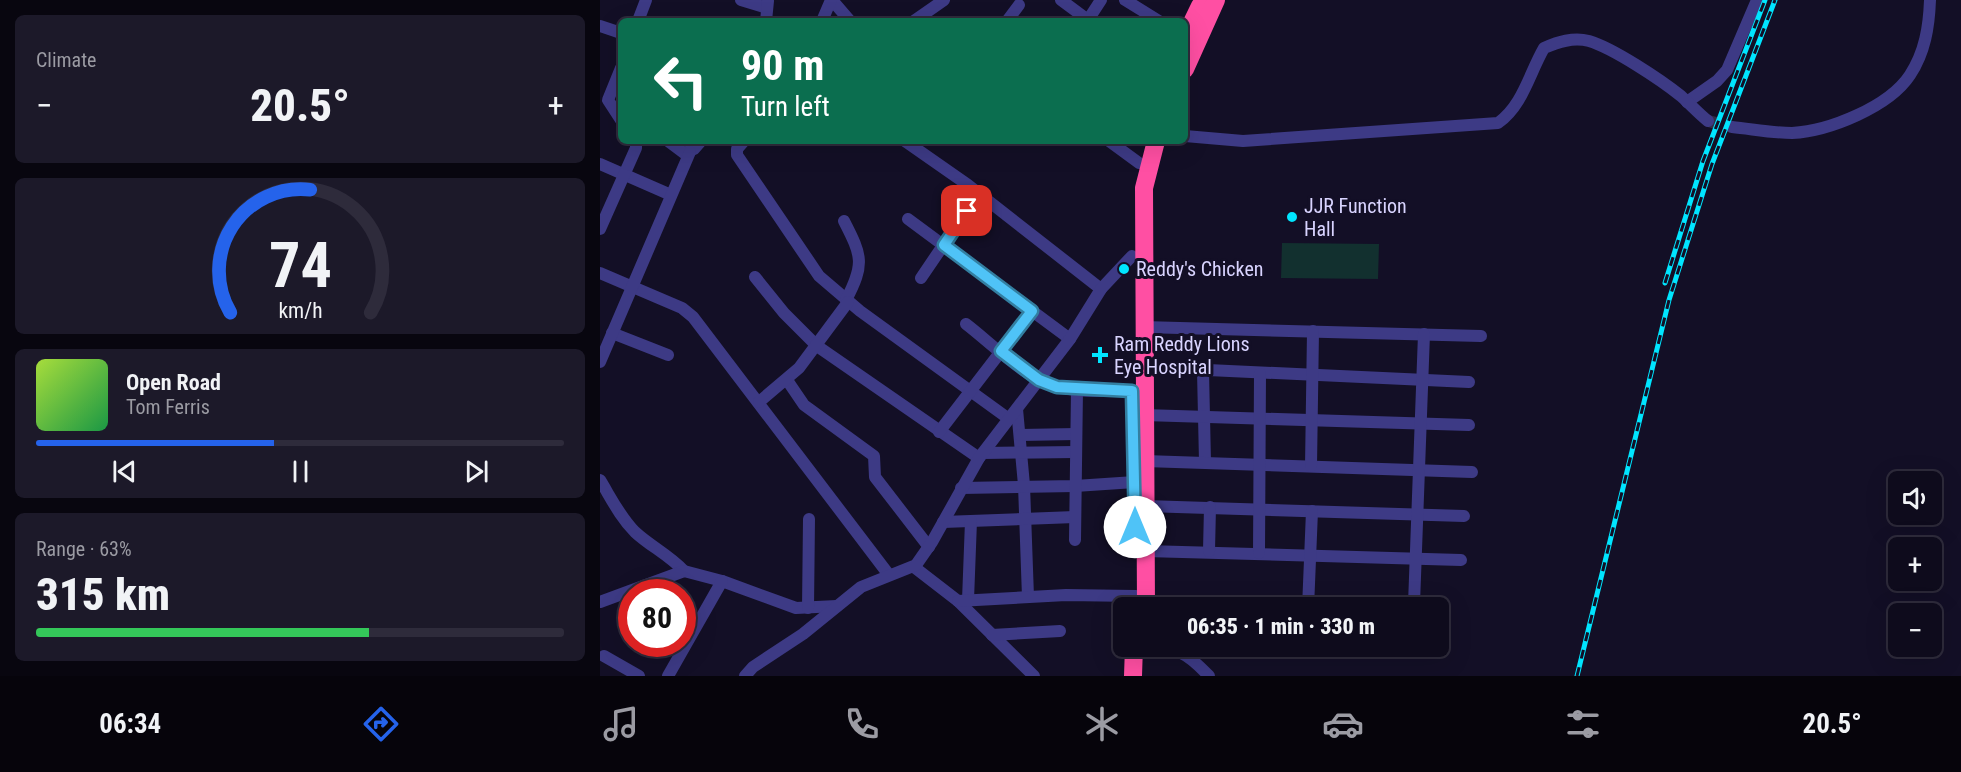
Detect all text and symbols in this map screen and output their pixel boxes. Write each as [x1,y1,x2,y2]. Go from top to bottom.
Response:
text: 90 m [741,41,824,90]
icon: left [642,42,720,120]
text: Climate [36,48,96,72]
text: 20.5° [250,79,350,132]
text: − [36,86,53,125]
text: + [548,86,564,125]
text: Turn left [741,91,830,123]
pin [941,185,992,236]
icon: arrive [950,194,983,227]
place label: JJR Function Hall [1304,194,1407,241]
marker: JJR Function Hall [1285,210,1299,224]
text: 74 [268,230,332,303]
place label: Reddy's Chicken [1136,257,1263,281]
marker: Reddy's Chicken [1117,262,1131,276]
text: km/h [278,299,322,324]
place label: Ram Reddy Lions Eye Hospital [1114,332,1250,379]
marker: Ram Reddy Lions Eye Hospital [1091,346,1109,364]
text: Open Road [126,370,221,395]
text: Tom Ferris [126,395,210,419]
icon: previous [108,455,141,488]
icon: pause [284,455,317,488]
icon: next [460,455,493,488]
map controls [1888,471,1942,657]
button: sound [1888,471,1942,525]
position arrow [1103,495,1167,559]
text: Range · 63% [36,537,132,561]
button: + [1888,537,1942,591]
text: 315 km [36,568,170,621]
speed limit sign: 80 [618,579,696,657]
button: − [1888,603,1942,657]
text: 06:35 · 1 min · 330 m [1187,614,1375,639]
icon: directions [360,703,402,745]
icon: music [600,703,642,745]
icon: phone [841,703,883,745]
icon: climate [1081,703,1123,745]
icon: car [1322,703,1364,745]
icon: filters [1562,703,1604,745]
text: 06:34 [99,708,161,740]
text: 20.5° [1802,708,1862,740]

